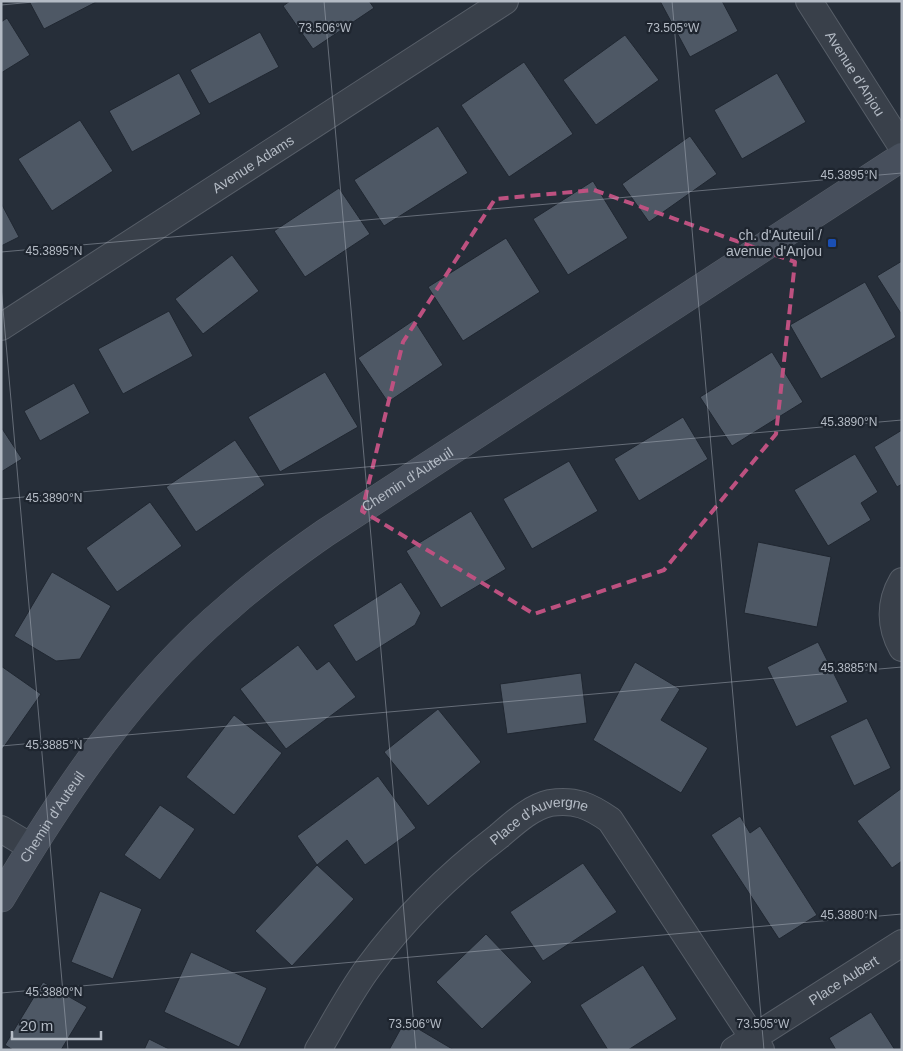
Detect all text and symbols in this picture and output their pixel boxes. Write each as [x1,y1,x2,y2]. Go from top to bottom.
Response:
text: 73.506°W [299,21,352,35]
text: 73.505°W [647,21,700,35]
street label: Avenue d'Anjou [822,28,888,119]
street label: Avenue Adams [209,132,297,196]
text: 45.3895°N [821,168,877,182]
place label: ch. d'Auteuil / avenue d'Anjou [726,227,822,259]
marker: ch. d'Auteuil / avenue d'Anjou [826,237,838,249]
text: 45.3895°N [26,244,82,258]
text: 45.3890°N [821,415,877,429]
street label: Chemin d'Auteuil [359,444,456,515]
text: 45.3890°N [26,491,82,505]
text: 45.3885°N [821,661,877,675]
text: 45.3885°N [26,738,82,752]
street label: Chemin d'Auteuil [17,768,88,865]
street label: Place d'Auvergne [487,794,591,848]
text: 45.3880°N [821,908,877,922]
street label: Place Aubert [806,952,882,1008]
text: 45.3880°N [26,985,82,999]
scale bar [12,1008,101,1040]
text: 20 m [20,1017,53,1034]
text: 73.506°W [389,1017,442,1031]
text: 73.505°W [737,1017,790,1031]

